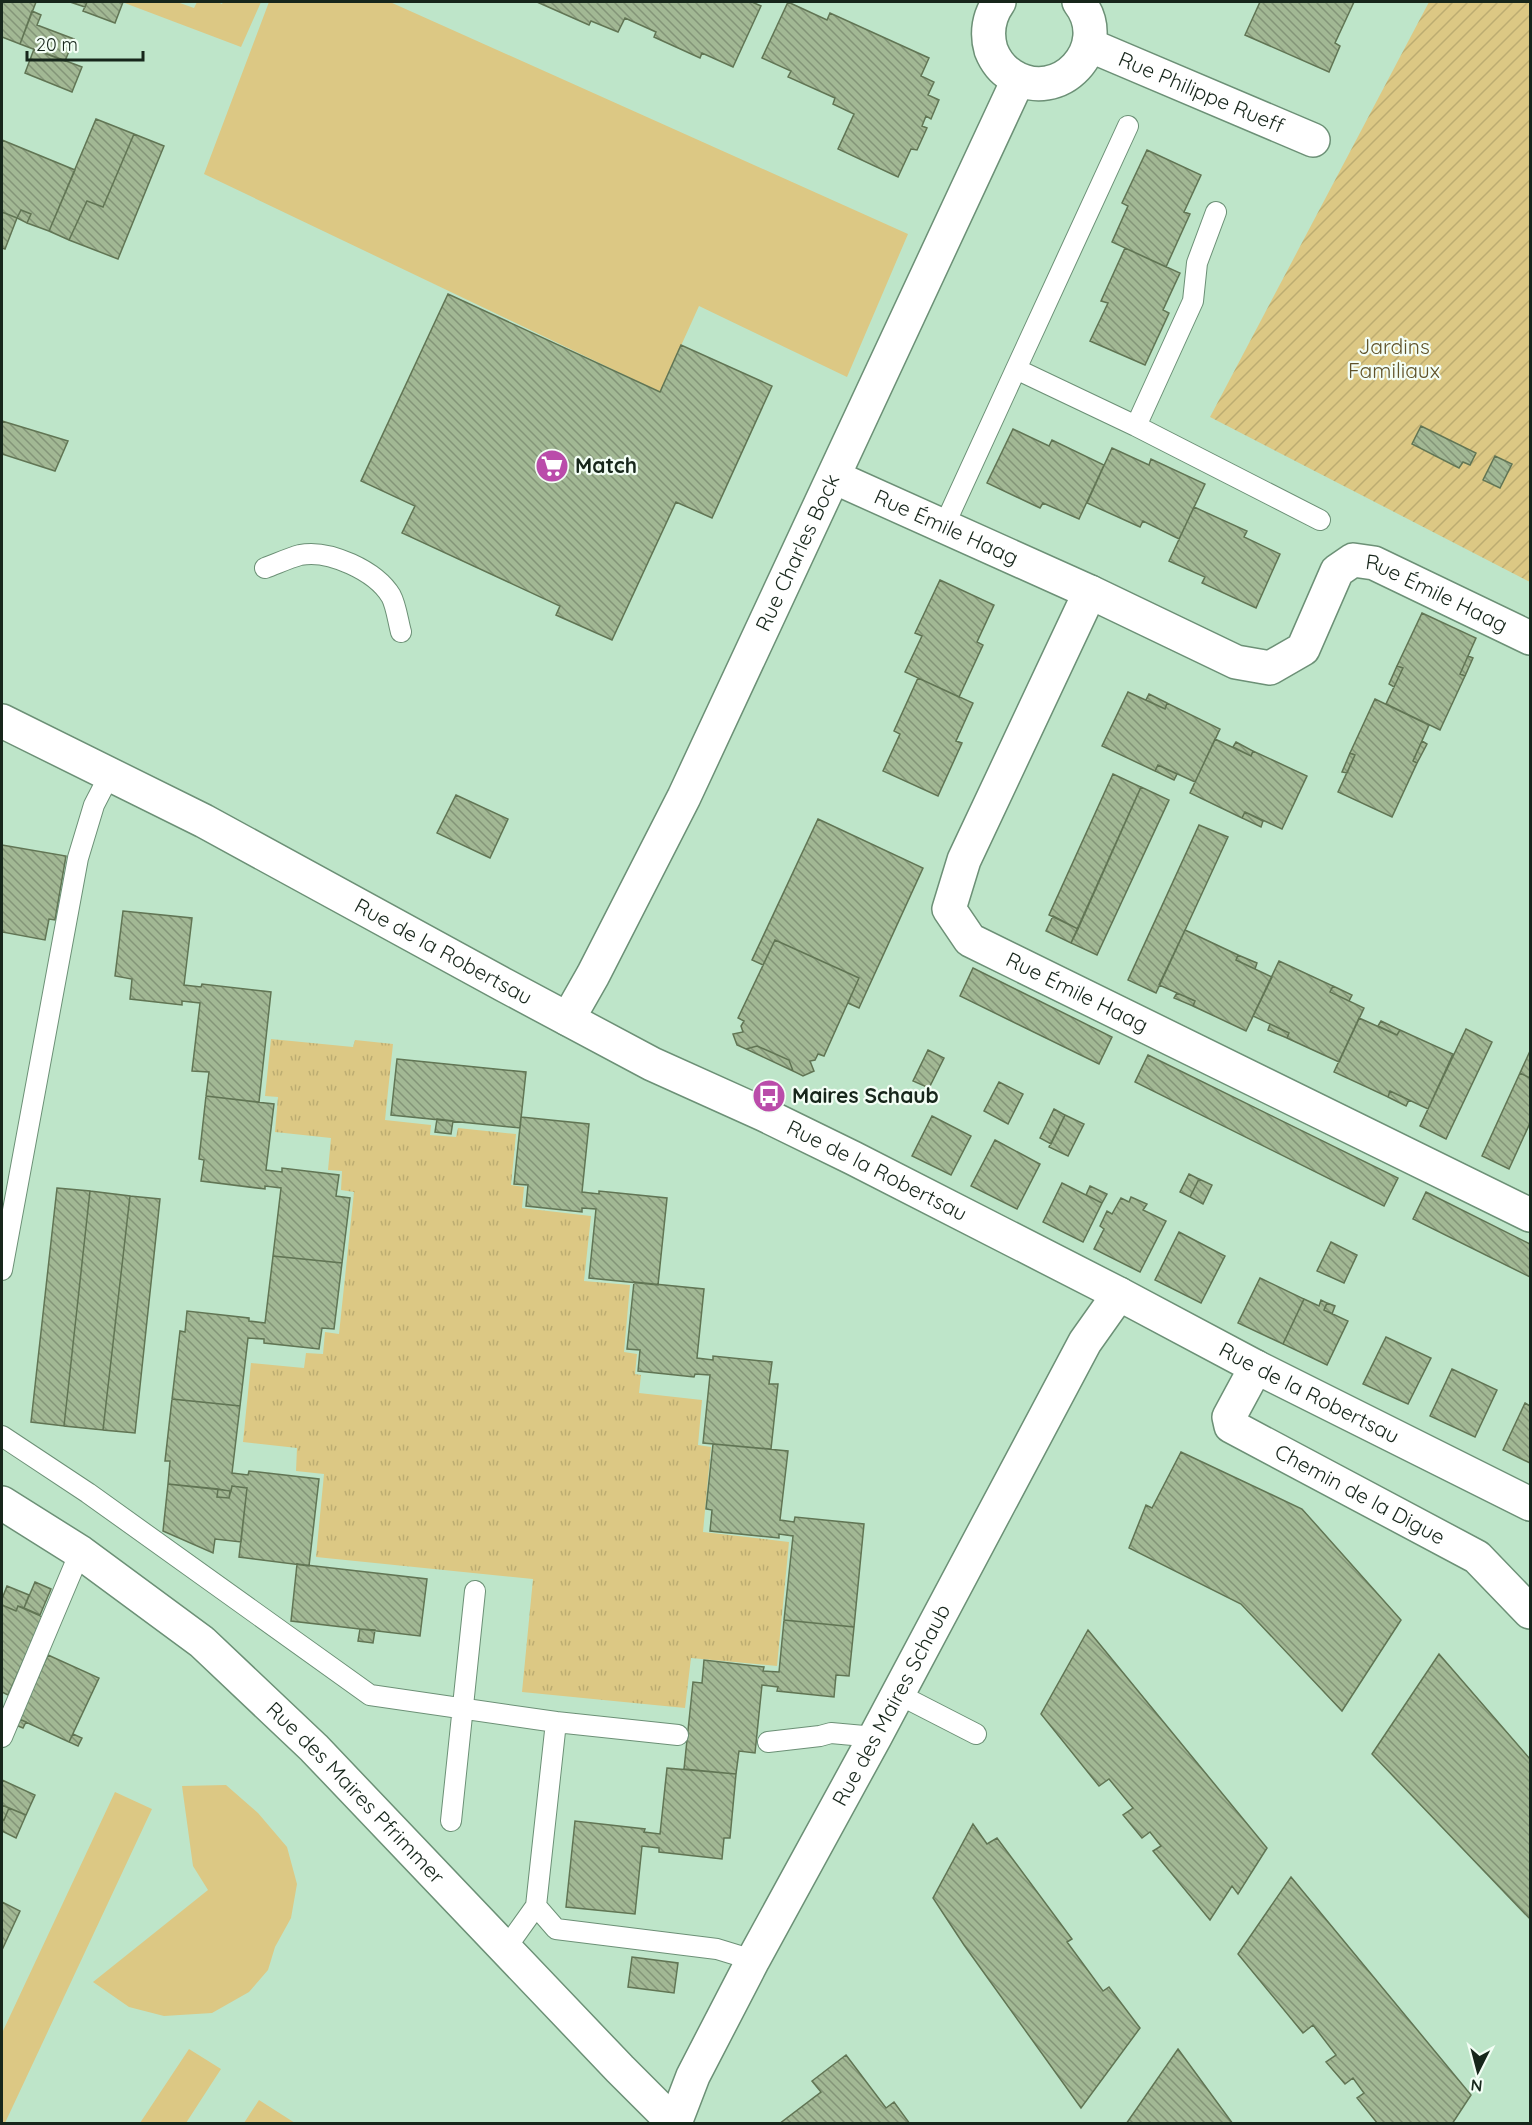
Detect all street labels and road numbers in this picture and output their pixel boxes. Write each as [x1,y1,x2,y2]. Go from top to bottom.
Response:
street label: Rue Philippe Rueff [1115,45,1289,138]
street label: Rue Charles Bock [749,470,845,635]
street label: Rue Émile Haag [871,483,1023,570]
street label: Rue Émile Haag [1364,548,1512,637]
street label: Rue de la Robertsau [350,892,537,1010]
street label: Rue Émile Haag [1002,946,1153,1037]
street label: Rue de la Robertsau [783,1114,972,1226]
street label: Rue de la Robertsau [1215,1336,1404,1449]
street label: Chemin de la Digue [1271,1438,1450,1550]
street label: Rue des Maires Schaub [826,1599,955,1810]
street label: Rue des Maires Pfrimmer [261,1696,451,1889]

